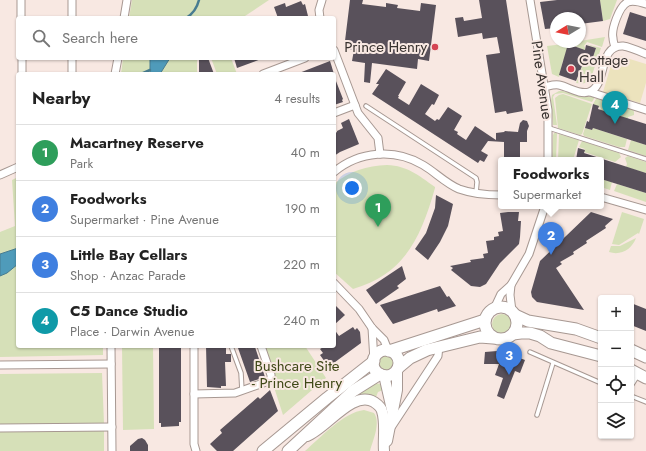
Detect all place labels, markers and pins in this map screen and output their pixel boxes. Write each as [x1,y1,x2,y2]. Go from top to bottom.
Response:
place label: Prince Henry [344,36,427,58]
marker: Prince Henry [430,42,440,52]
place label: Cottage Hall [579,49,628,88]
marker: Cottage Hall [566,64,576,74]
pin: 4 [602,91,628,124]
pin: 1 [365,194,391,227]
pin: 2 [538,222,564,255]
pin: 3 [496,342,522,375]

